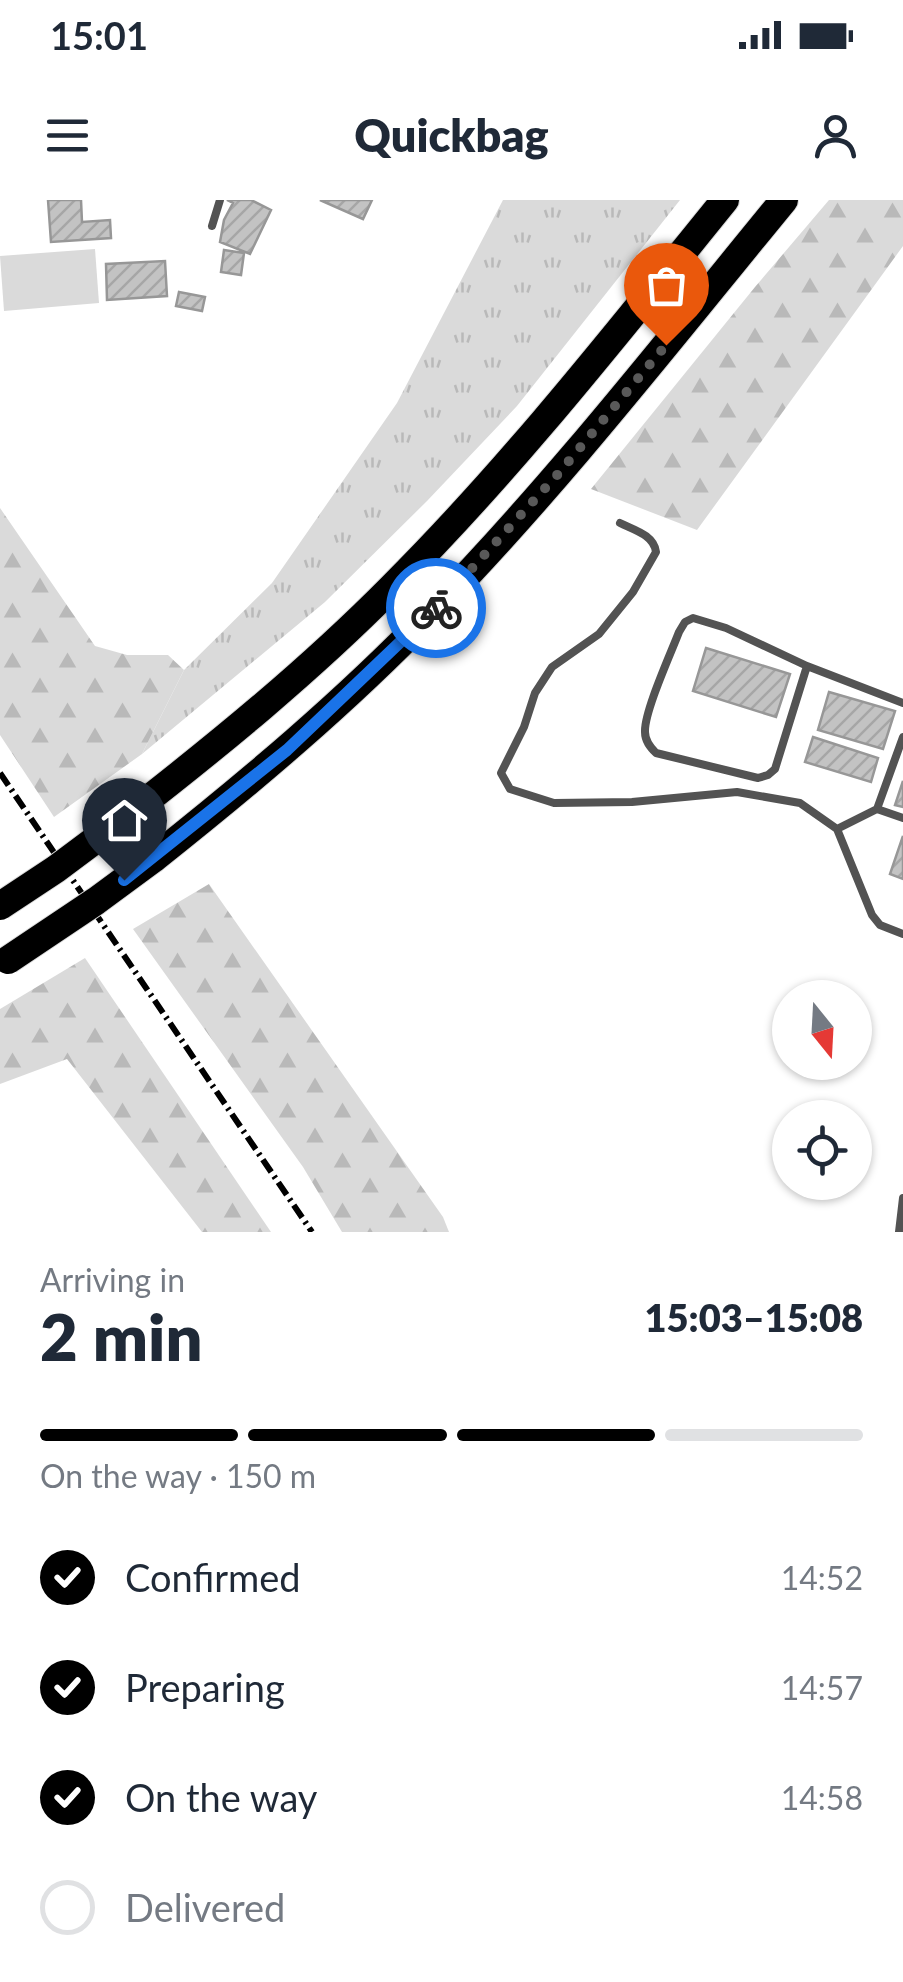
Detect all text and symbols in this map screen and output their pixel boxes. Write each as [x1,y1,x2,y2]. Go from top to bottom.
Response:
text: 15:01 [50,12,148,58]
icon: menu [40,108,95,163]
text: Quickbag [354,108,549,162]
icon: person [808,108,863,163]
pin [624,243,709,346]
icon: bag [639,258,694,313]
courier [386,558,486,658]
icon: bike [409,581,464,636]
pin [82,778,167,881]
icon: home [97,793,152,848]
north arrow [772,980,872,1080]
map controls [772,980,872,1200]
button: locate [772,1100,872,1200]
text: Arriving in [40,1260,185,1299]
text: 15:03–15:08 [644,1294,863,1340]
text: 2 min [40,1297,202,1375]
text: On the way · 150 m [40,1456,316,1495]
icon: check [40,1550,95,1605]
text: Confirmed [125,1554,301,1600]
text: 14:52 [781,1558,863,1597]
icon: check [40,1660,95,1715]
text: Preparing [125,1664,285,1710]
text: 14:57 [781,1668,863,1707]
icon: check [40,1770,95,1825]
text: On the way [125,1774,317,1820]
text: 14:58 [781,1778,863,1817]
text: Delivered [125,1884,285,1930]

